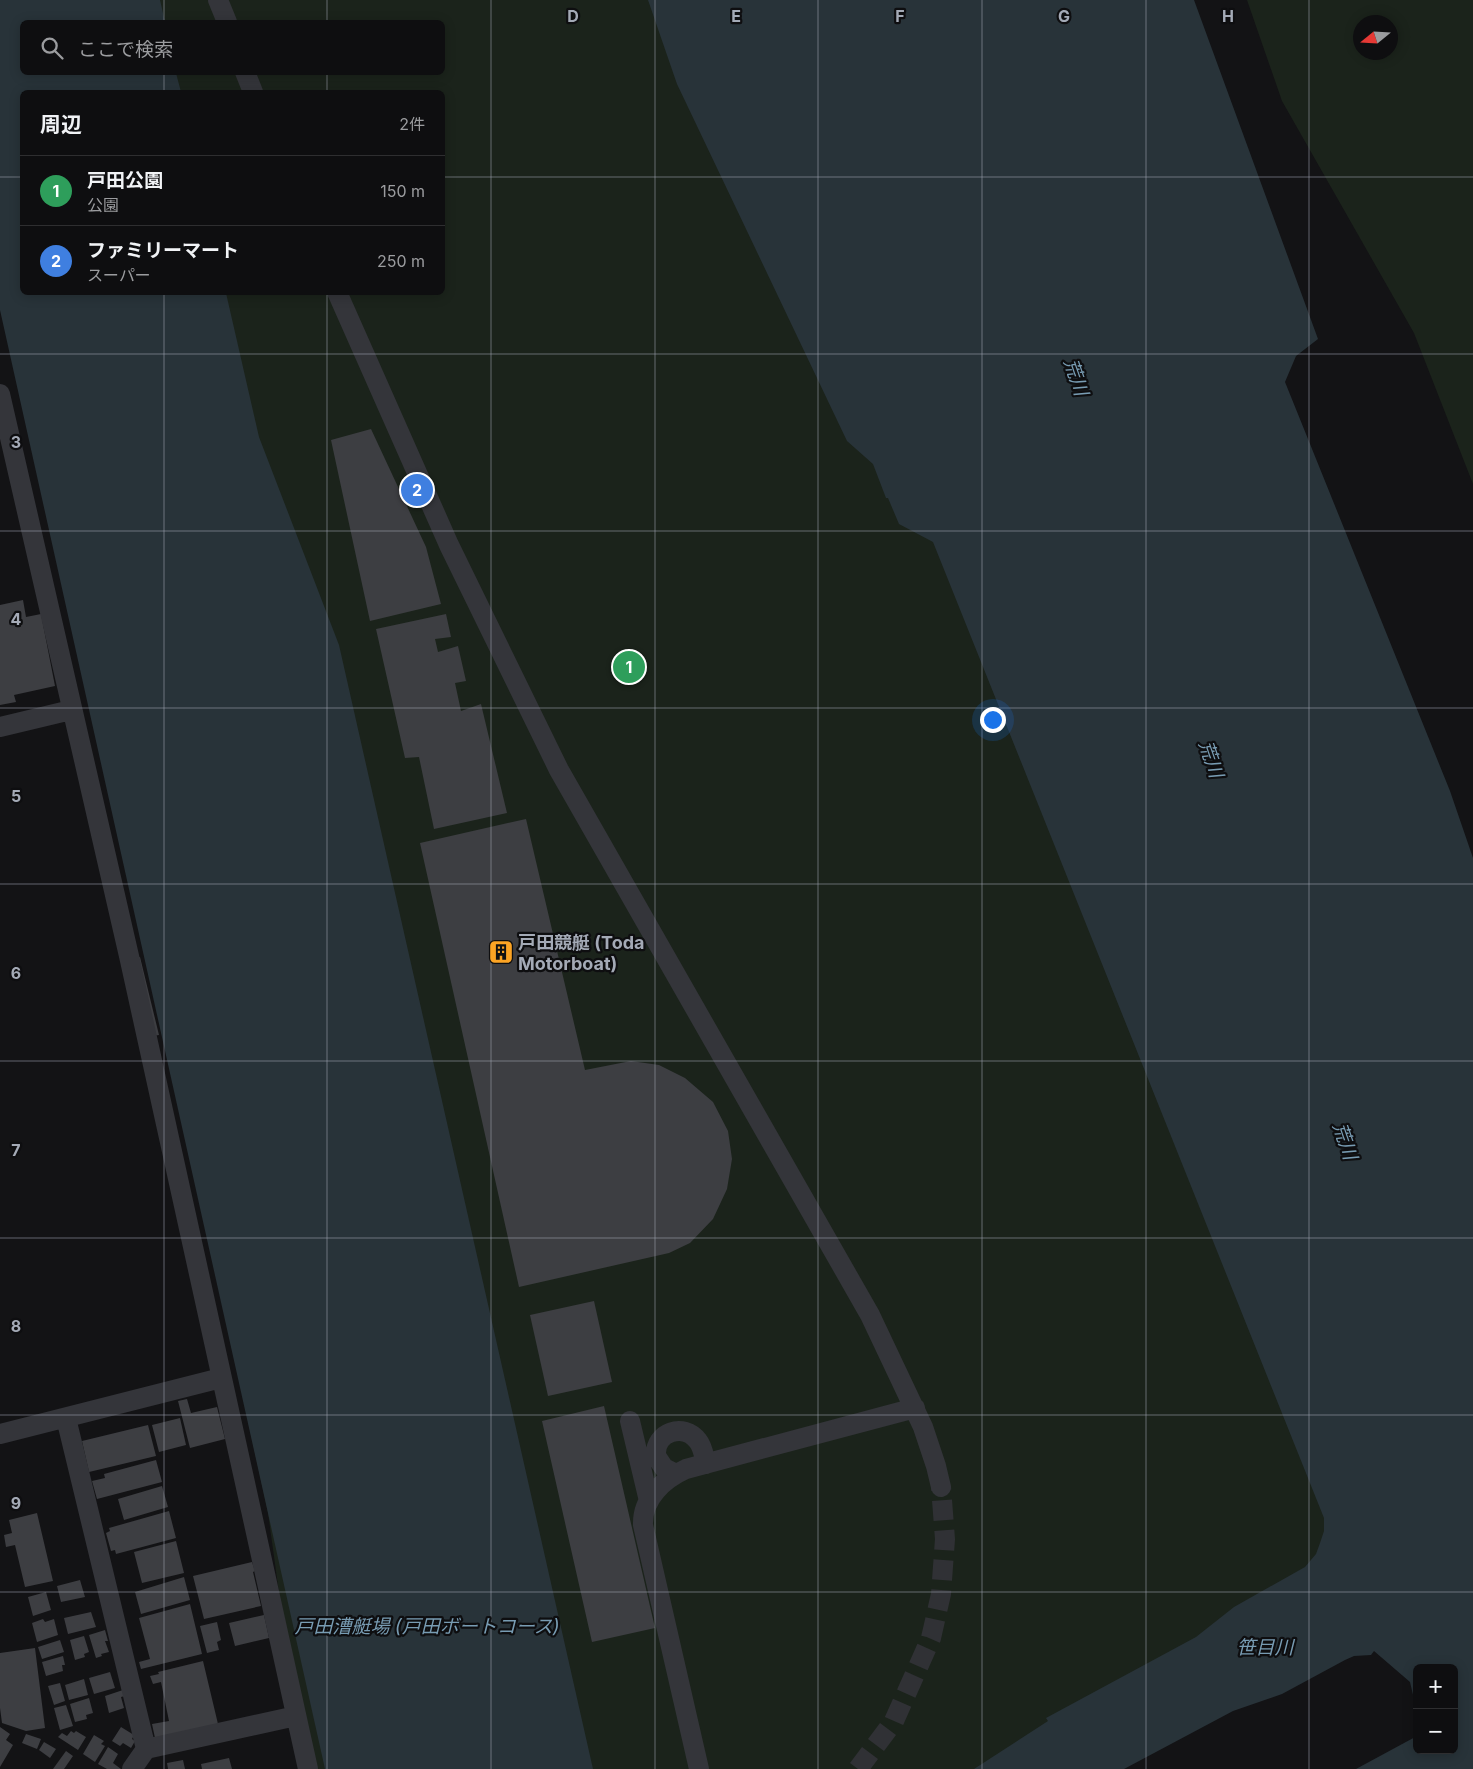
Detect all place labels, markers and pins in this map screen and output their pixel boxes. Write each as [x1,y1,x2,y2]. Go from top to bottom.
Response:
pin: 2 [401,471,433,509]
pin: 1 [613,648,645,686]
place label: 戸田競艇 (Toda Motorboat) [518,932,645,974]
building icon: 戸田競艇 (Toda Motorboat) [488,939,514,965]

